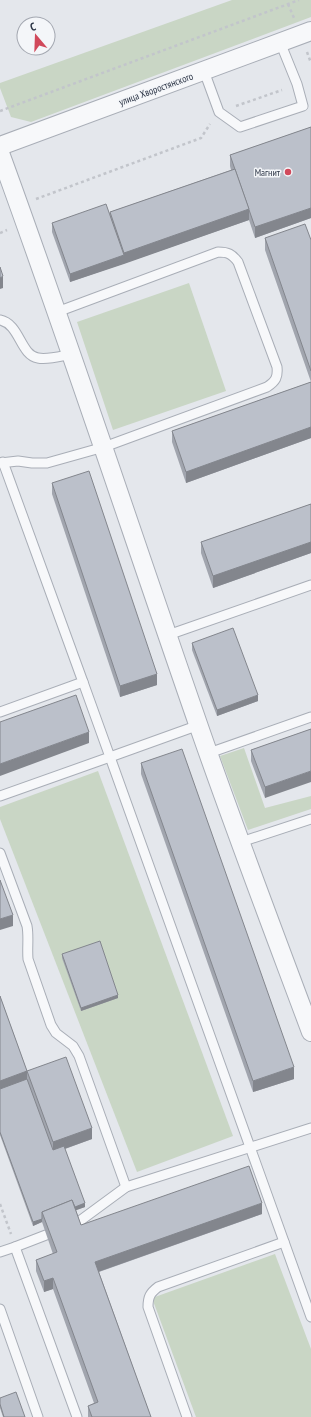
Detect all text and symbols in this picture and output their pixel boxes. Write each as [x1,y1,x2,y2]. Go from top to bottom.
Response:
north arrow [16,16,56,56]
text: С [28,19,37,34]
street label: улица Хворостянского [117,70,195,108]
place label: Магнит [255,166,281,179]
marker: Магнит [283,167,293,177]

